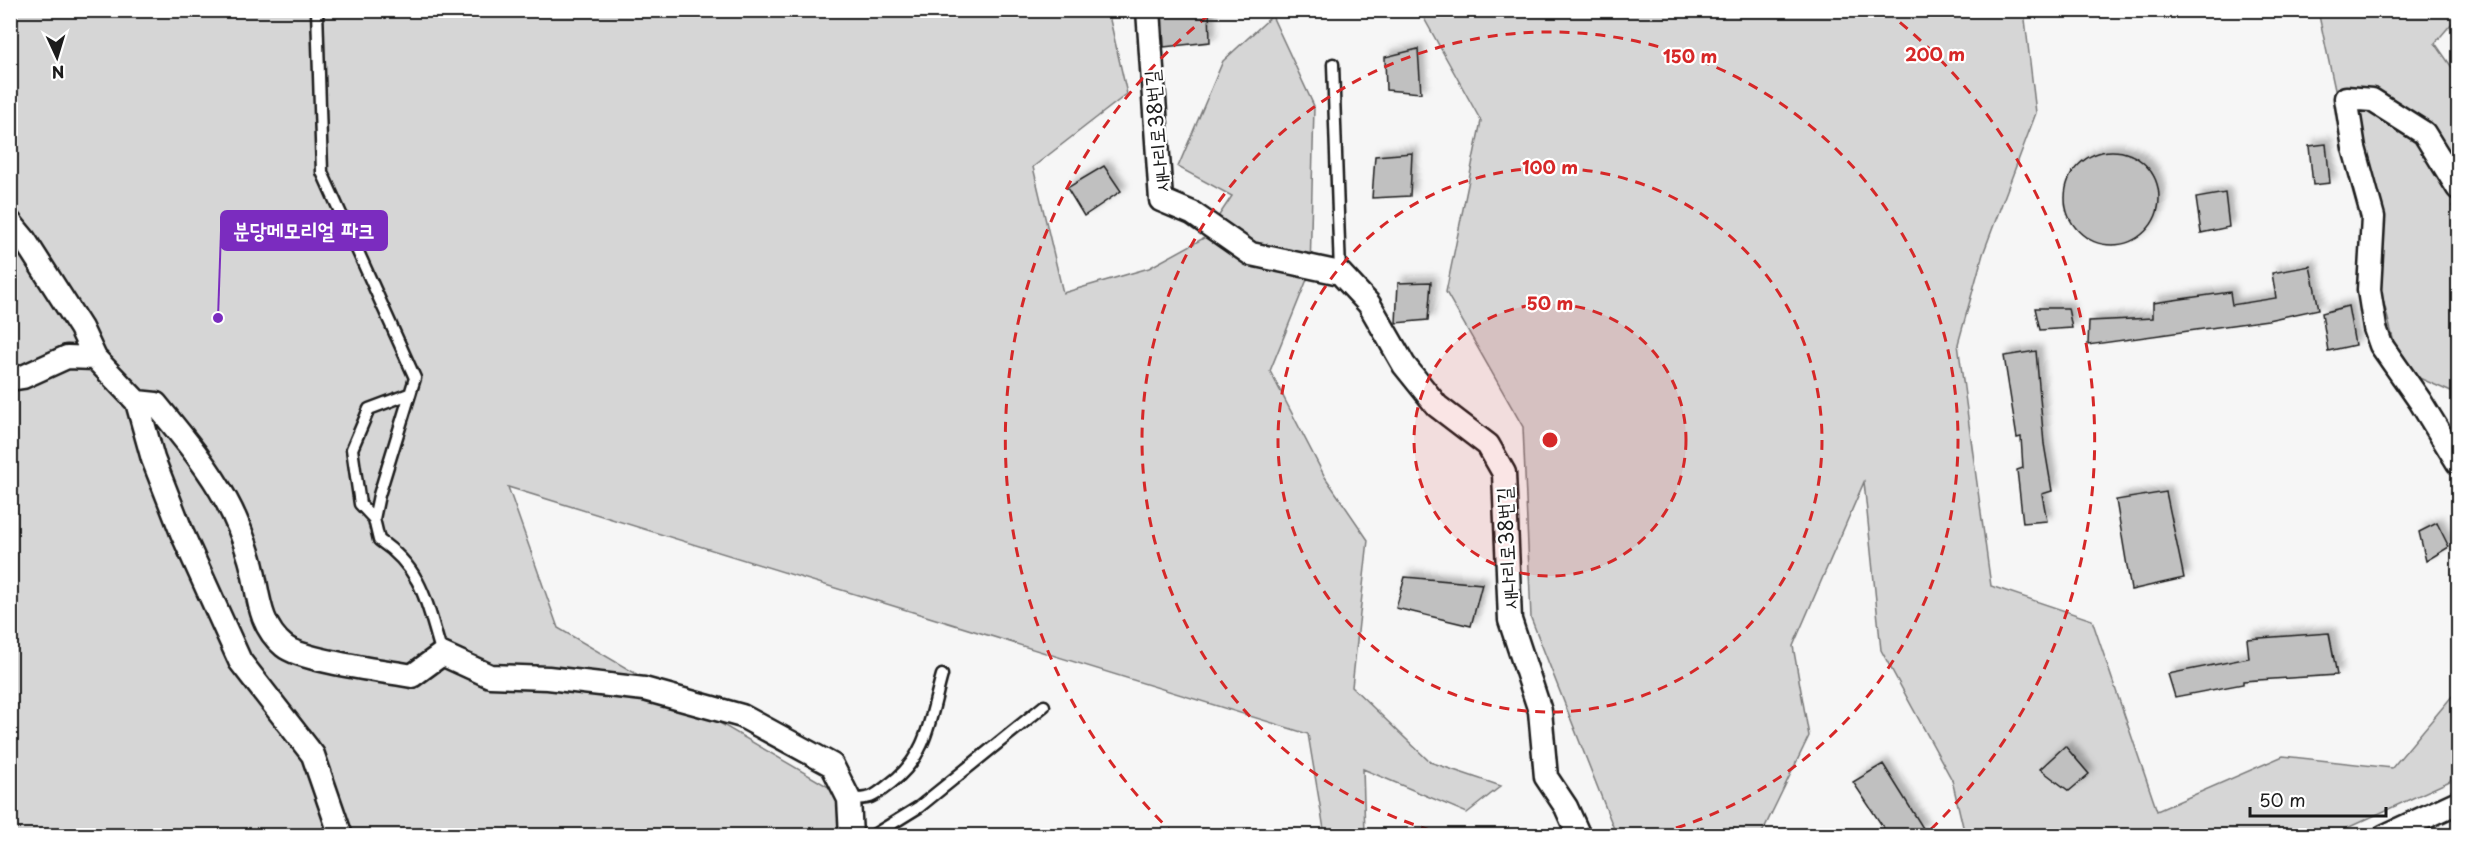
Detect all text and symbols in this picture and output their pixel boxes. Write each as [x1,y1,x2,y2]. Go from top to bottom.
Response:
north arrow [27,27,87,87]
text: 200 m [1905,40,1965,67]
text: 150 m [1663,42,1717,69]
text: N [51,61,65,85]
street label: 새나리로38번길 [1136,69,1176,193]
text: 100 m [1522,153,1578,180]
callout: 분당메모리얼 파크 [221,211,387,250]
text: 분당메모리얼 파크 [233,213,375,245]
text: 50 m [1527,289,1573,316]
centre of rings [1540,430,1560,450]
street label: 새나리로38번길 [1488,486,1524,610]
scale bar [2250,780,2386,818]
text: 50 m [2259,786,2306,813]

